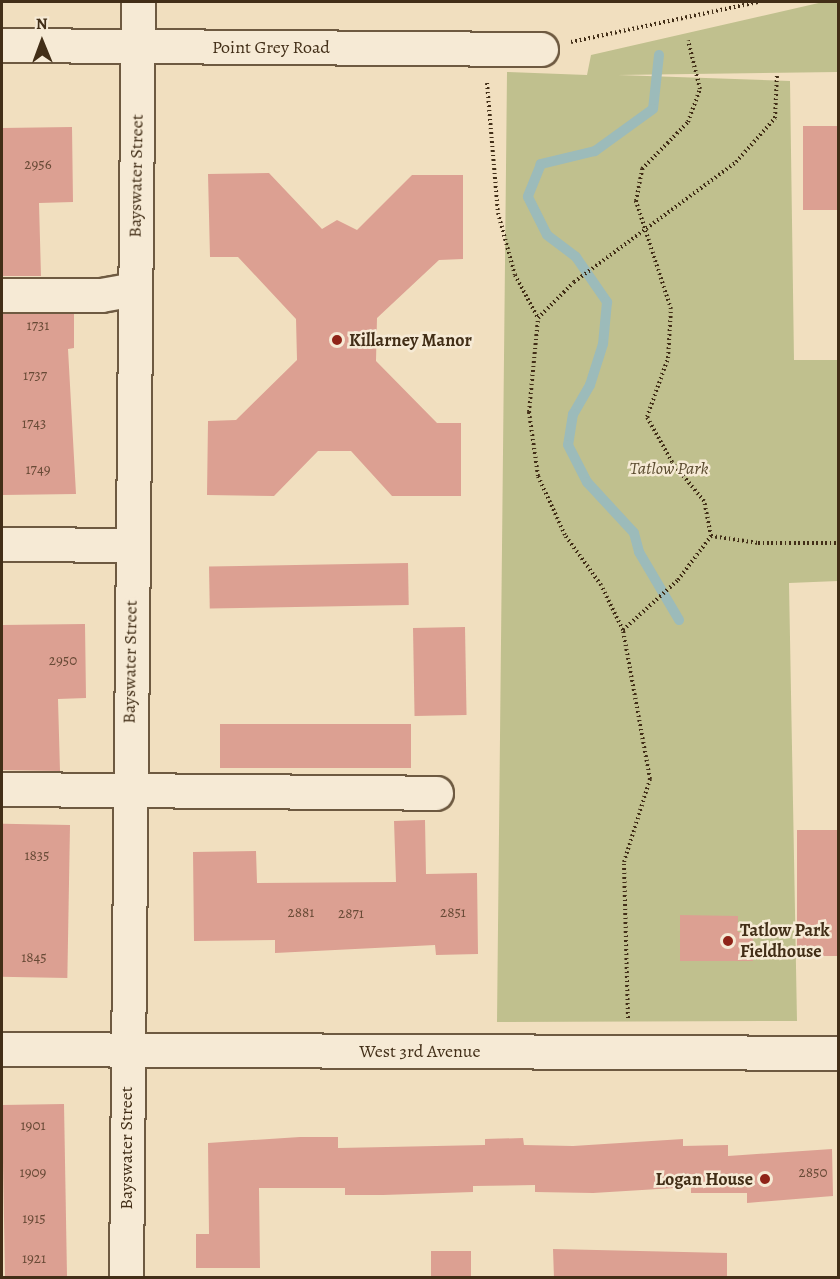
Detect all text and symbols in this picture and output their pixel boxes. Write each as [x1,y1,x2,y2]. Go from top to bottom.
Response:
north arrow [12,12,72,72]
text: N [36,13,48,35]
street label: Point Grey Road [212,36,330,58]
street label: Bayswater Street [124,114,148,238]
house number: 2956 [24,156,52,174]
house number: 1731 [27,317,49,335]
place label: Killarney Manor [349,329,472,351]
marker: Killarney Manor [330,333,344,347]
house number: 1737 [23,367,47,385]
house number: 1743 [22,415,46,433]
park label: Tatlow Park [629,457,709,479]
house number: 1749 [25,461,51,479]
street label: Bayswater Street [118,600,142,724]
house number: 2950 [49,652,77,670]
house number: 1835 [24,847,50,865]
house number: 2881 [288,904,314,922]
house number: 2851 [440,904,466,922]
house number: 2871 [338,905,364,923]
place label: Tatlow Park Fieldhouse [740,920,830,962]
marker: Tatlow Park Fieldhouse [721,934,735,948]
house number: 1845 [21,949,47,967]
street label: West 3rd Avenue [359,1040,481,1062]
street label: Bayswater Street [115,1086,137,1210]
house number: 1901 [20,1117,46,1135]
house number: 1909 [20,1164,46,1182]
house number: 2850 [799,1164,827,1182]
place label: Logan House [655,1168,753,1190]
marker: Logan House [758,1172,772,1186]
house number: 1915 [22,1210,46,1228]
house number: 1921 [22,1250,46,1268]

